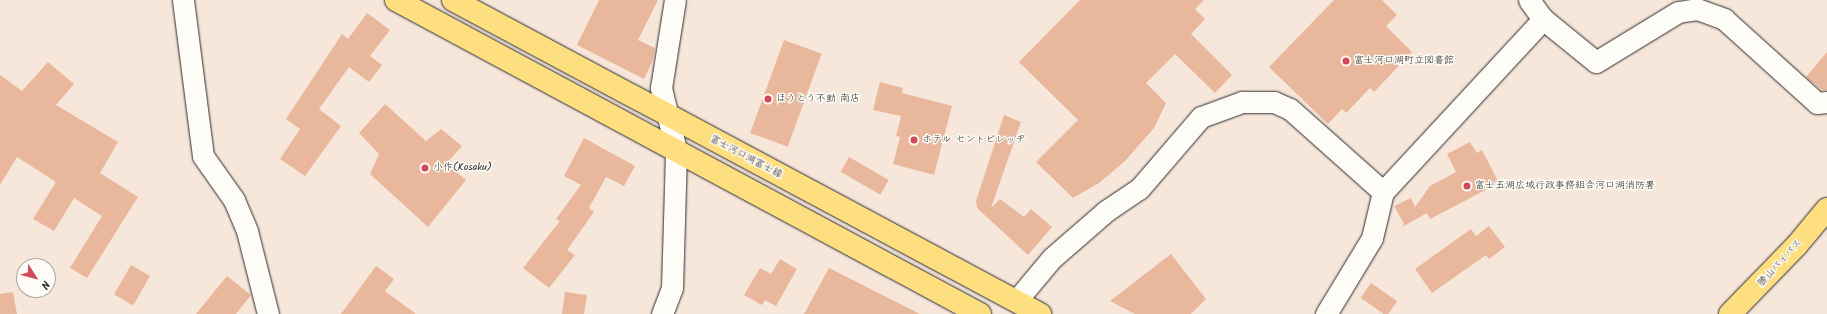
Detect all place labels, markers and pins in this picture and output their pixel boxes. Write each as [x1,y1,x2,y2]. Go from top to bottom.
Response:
place label: 富士河口湖町立図書館 [1354,55,1454,67]
marker: 富士河口湖町立図書館 [1341,56,1351,66]
place label: ほうとう不動 南店 [776,93,860,105]
marker: ほうとう不動 南店 [763,94,773,104]
place label: ホテル セントビレッヂ [922,134,1026,146]
marker: ホテル セントビレッヂ [909,135,919,145]
place label: 小作(Kosaku) [433,162,492,174]
marker: 小作(Kosaku) [420,163,430,173]
place label: 富士五湖広域行政事務組合河口湖消防署 [1475,180,1655,192]
marker: 富士五湖広域行政事務組合河口湖消防署 [1462,181,1472,191]

